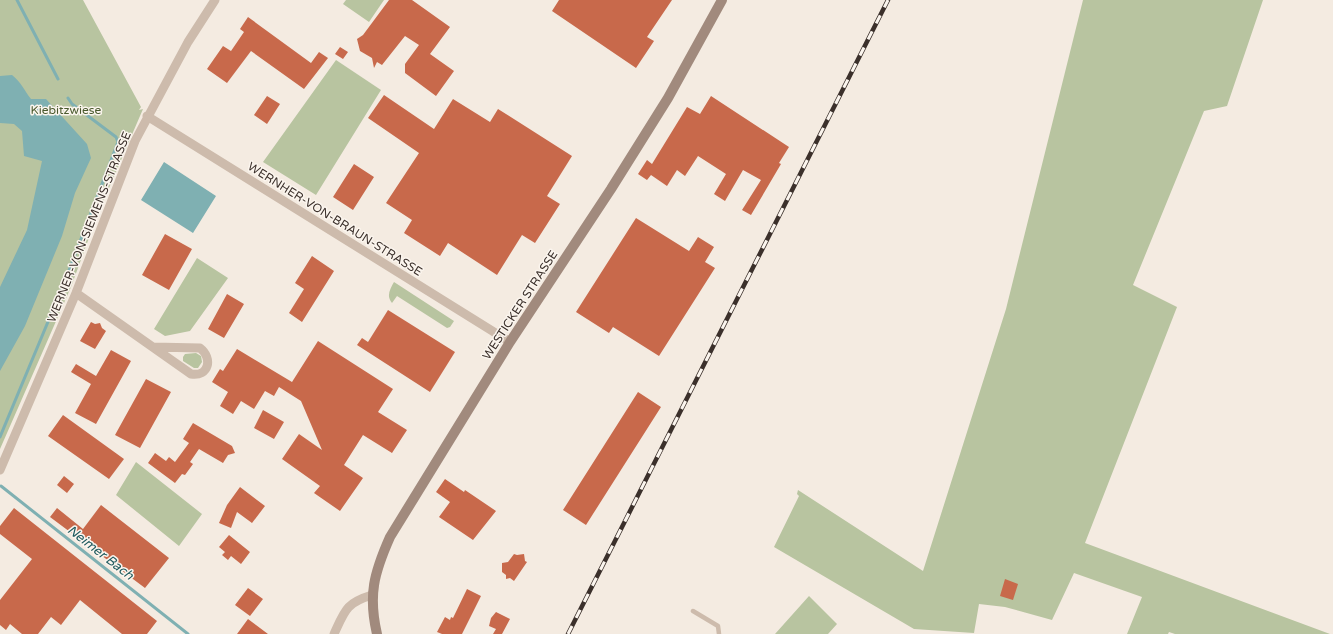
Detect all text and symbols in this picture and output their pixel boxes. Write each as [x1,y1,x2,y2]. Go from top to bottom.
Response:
park label: Kiebitzwiese [31,103,102,117]
street label: WERNER-VON-SIEMENS-STRASSE [44,129,134,324]
street label: WERNHER-VON-BRAUN-STRASSE [245,159,425,279]
street label: WESTICKER STRASSE [479,247,561,362]
water label: Neimer Bach [64,522,138,584]

